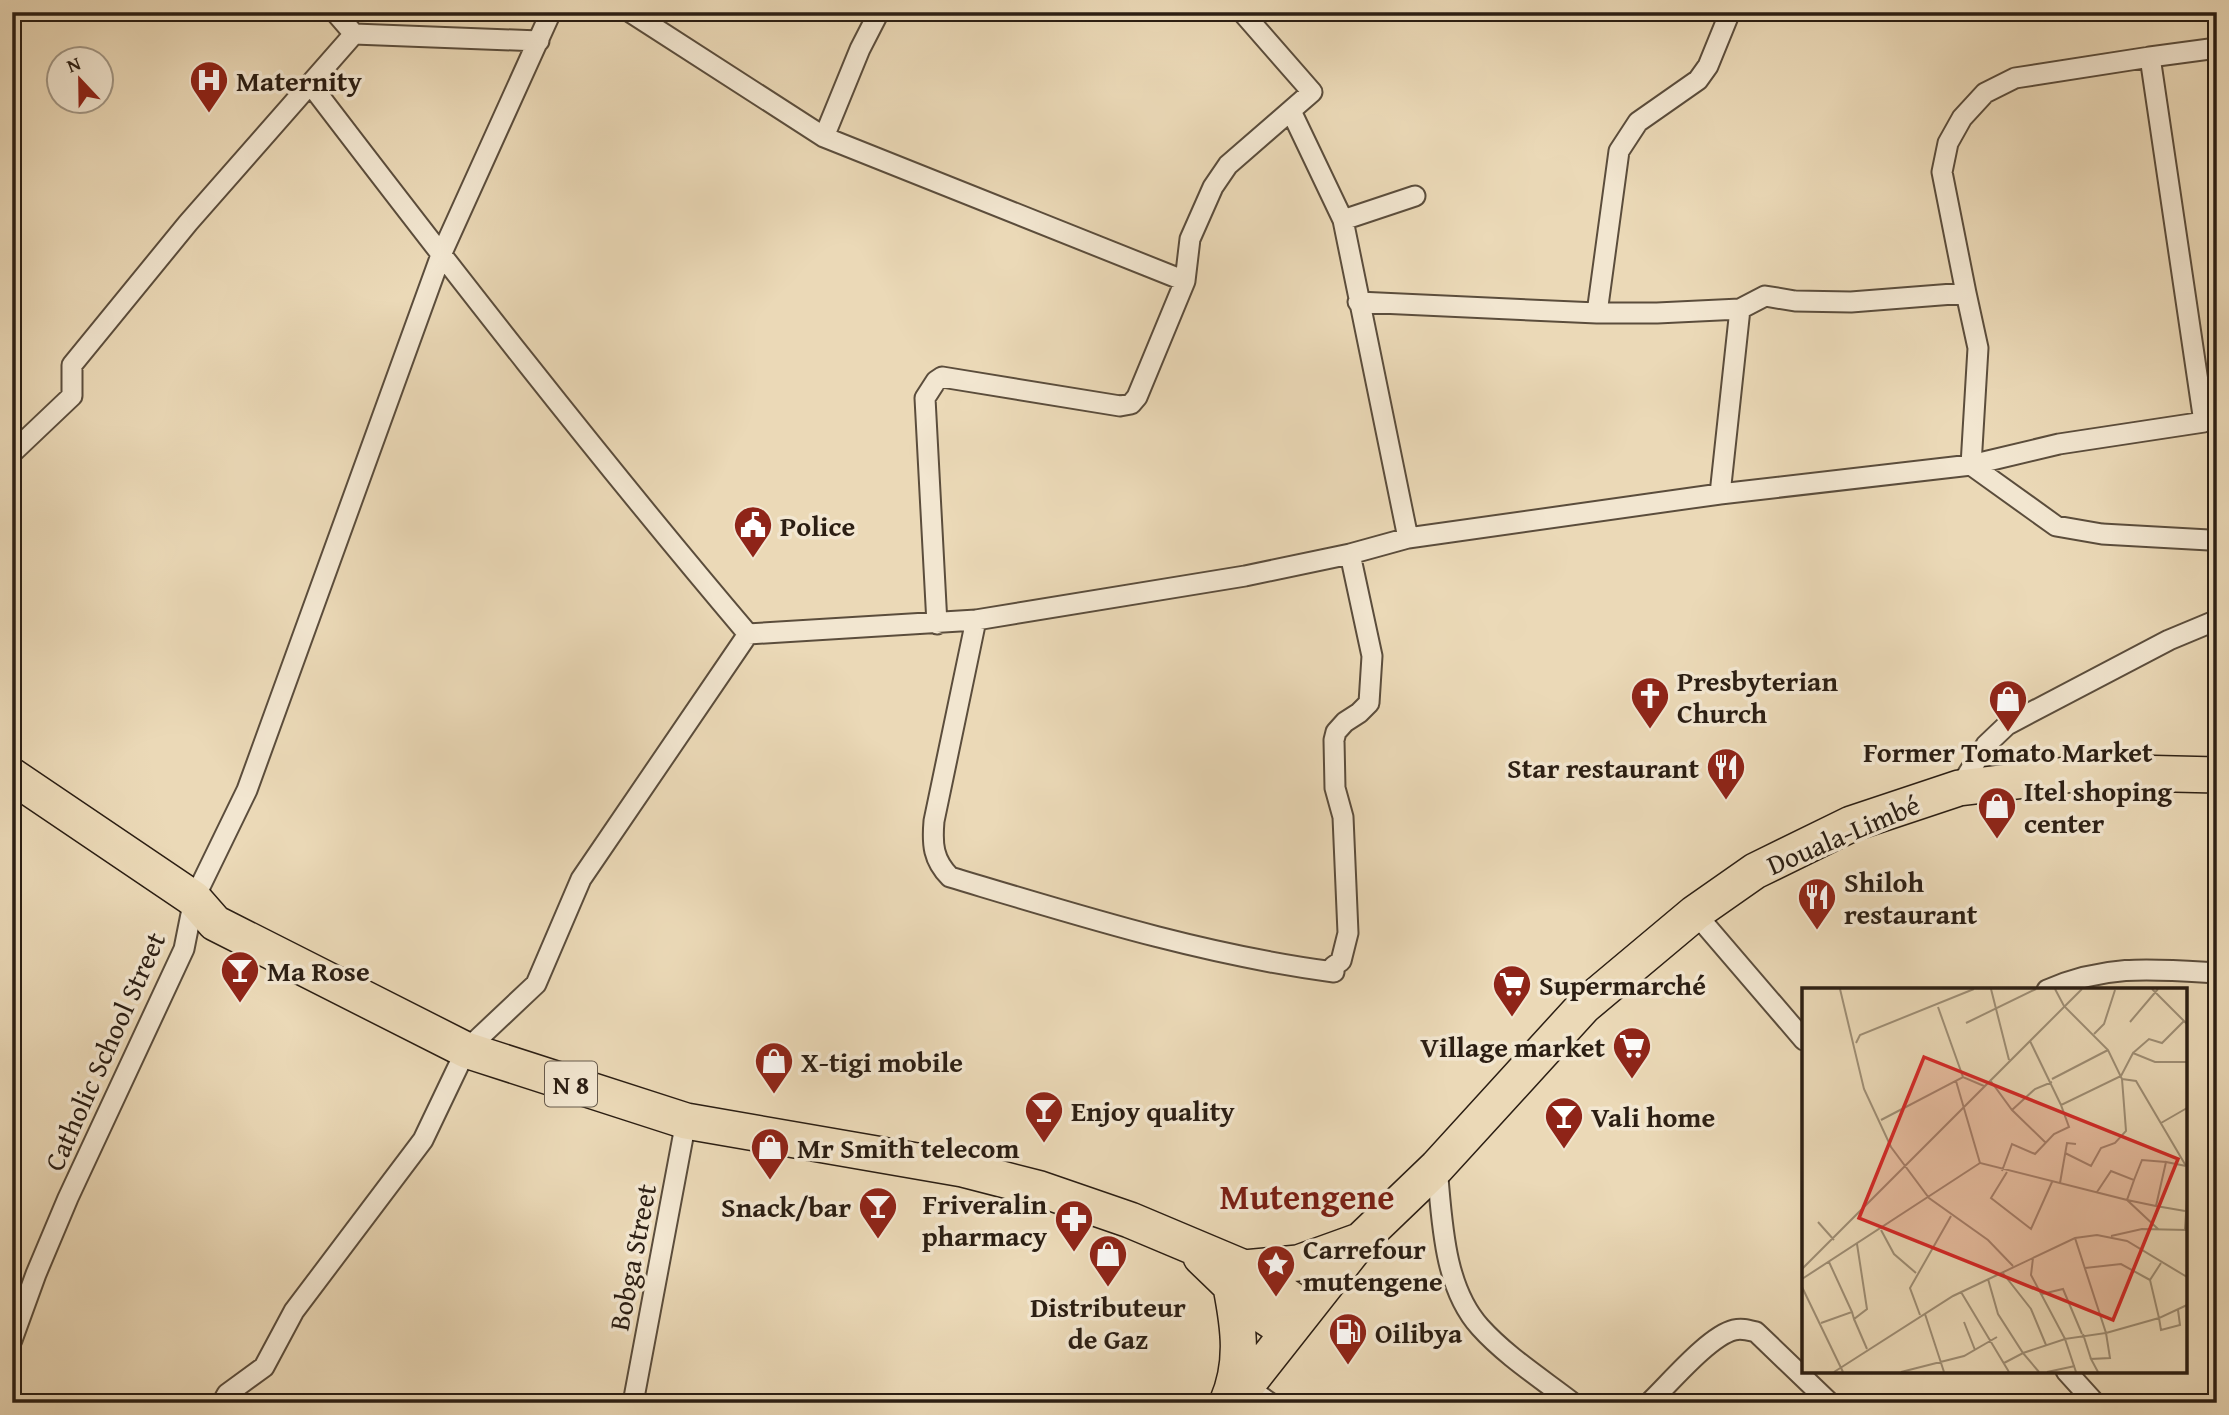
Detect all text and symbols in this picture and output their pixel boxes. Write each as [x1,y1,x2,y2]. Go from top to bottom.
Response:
north arrow [46,46,116,116]
text: N [62,49,85,80]
hospital icon: Maternity [188,59,230,114]
place label: Maternity [236,60,362,101]
public building icon: Police [732,504,774,559]
place label: Police [780,505,855,546]
place label: Presbyterian Church [1677,660,1838,733]
church icon: Presbyterian Church [1629,675,1671,730]
shop icon: Former Tomato Market [1987,678,2029,733]
place label: Former Tomato Market [1863,731,2153,772]
restaurant icon: Star restaurant [1705,746,1747,801]
place label: Star restaurant [1507,747,1699,788]
place label: Itel shoping center [2024,770,2172,843]
street label: Douala-Limbé [1760,783,1926,885]
shop icon: Itel shoping center [1976,785,2018,840]
place label: Shiloh restaurant [1844,861,1978,934]
restaurant icon: Shiloh restaurant [1796,876,1838,931]
street label: Catholic School Street [33,925,175,1177]
bar icon: Ma Rose [219,949,261,1004]
place label: Ma Rose [267,950,370,991]
supermarket icon: Supermarché [1491,963,1533,1018]
place label: Supermarché [1539,964,1706,1005]
inset map [1802,988,2187,1373]
supermarket icon: Village market [1611,1025,1653,1080]
place label: Village market [1420,1026,1605,1067]
shop icon: X-tigi mobile [753,1040,795,1095]
place label: X-tigi mobile [801,1041,963,1082]
road number: N 8 [545,1062,597,1106]
bar icon: Enjoy quality [1023,1089,1065,1144]
place label: Enjoy quality [1071,1090,1235,1131]
bar icon: Vali home [1543,1095,1585,1150]
place label: Vali home [1591,1096,1715,1137]
shop icon: Mr Smith telecom [749,1126,791,1181]
place label: Mr Smith telecom [797,1127,1019,1168]
district label: Mutengene [1220,1171,1394,1222]
street label: Bobga Street [598,1180,666,1334]
place label: Friveralin pharmacy [922,1183,1048,1256]
bar icon: Snack/bar [857,1185,899,1240]
place label: Snack/bar [721,1186,851,1227]
pharmacy icon: Friveralin pharmacy [1053,1198,1095,1253]
place label: Carrefour mutengene [1303,1228,1443,1301]
shop icon: Distributeur de Gaz [1087,1233,1129,1288]
place icon: Carrefour mutengene [1255,1243,1297,1298]
place label: Distributeur de Gaz [1030,1286,1186,1359]
fuel station icon: Oilibya [1327,1311,1369,1366]
place label: Oilibya [1375,1312,1463,1353]

